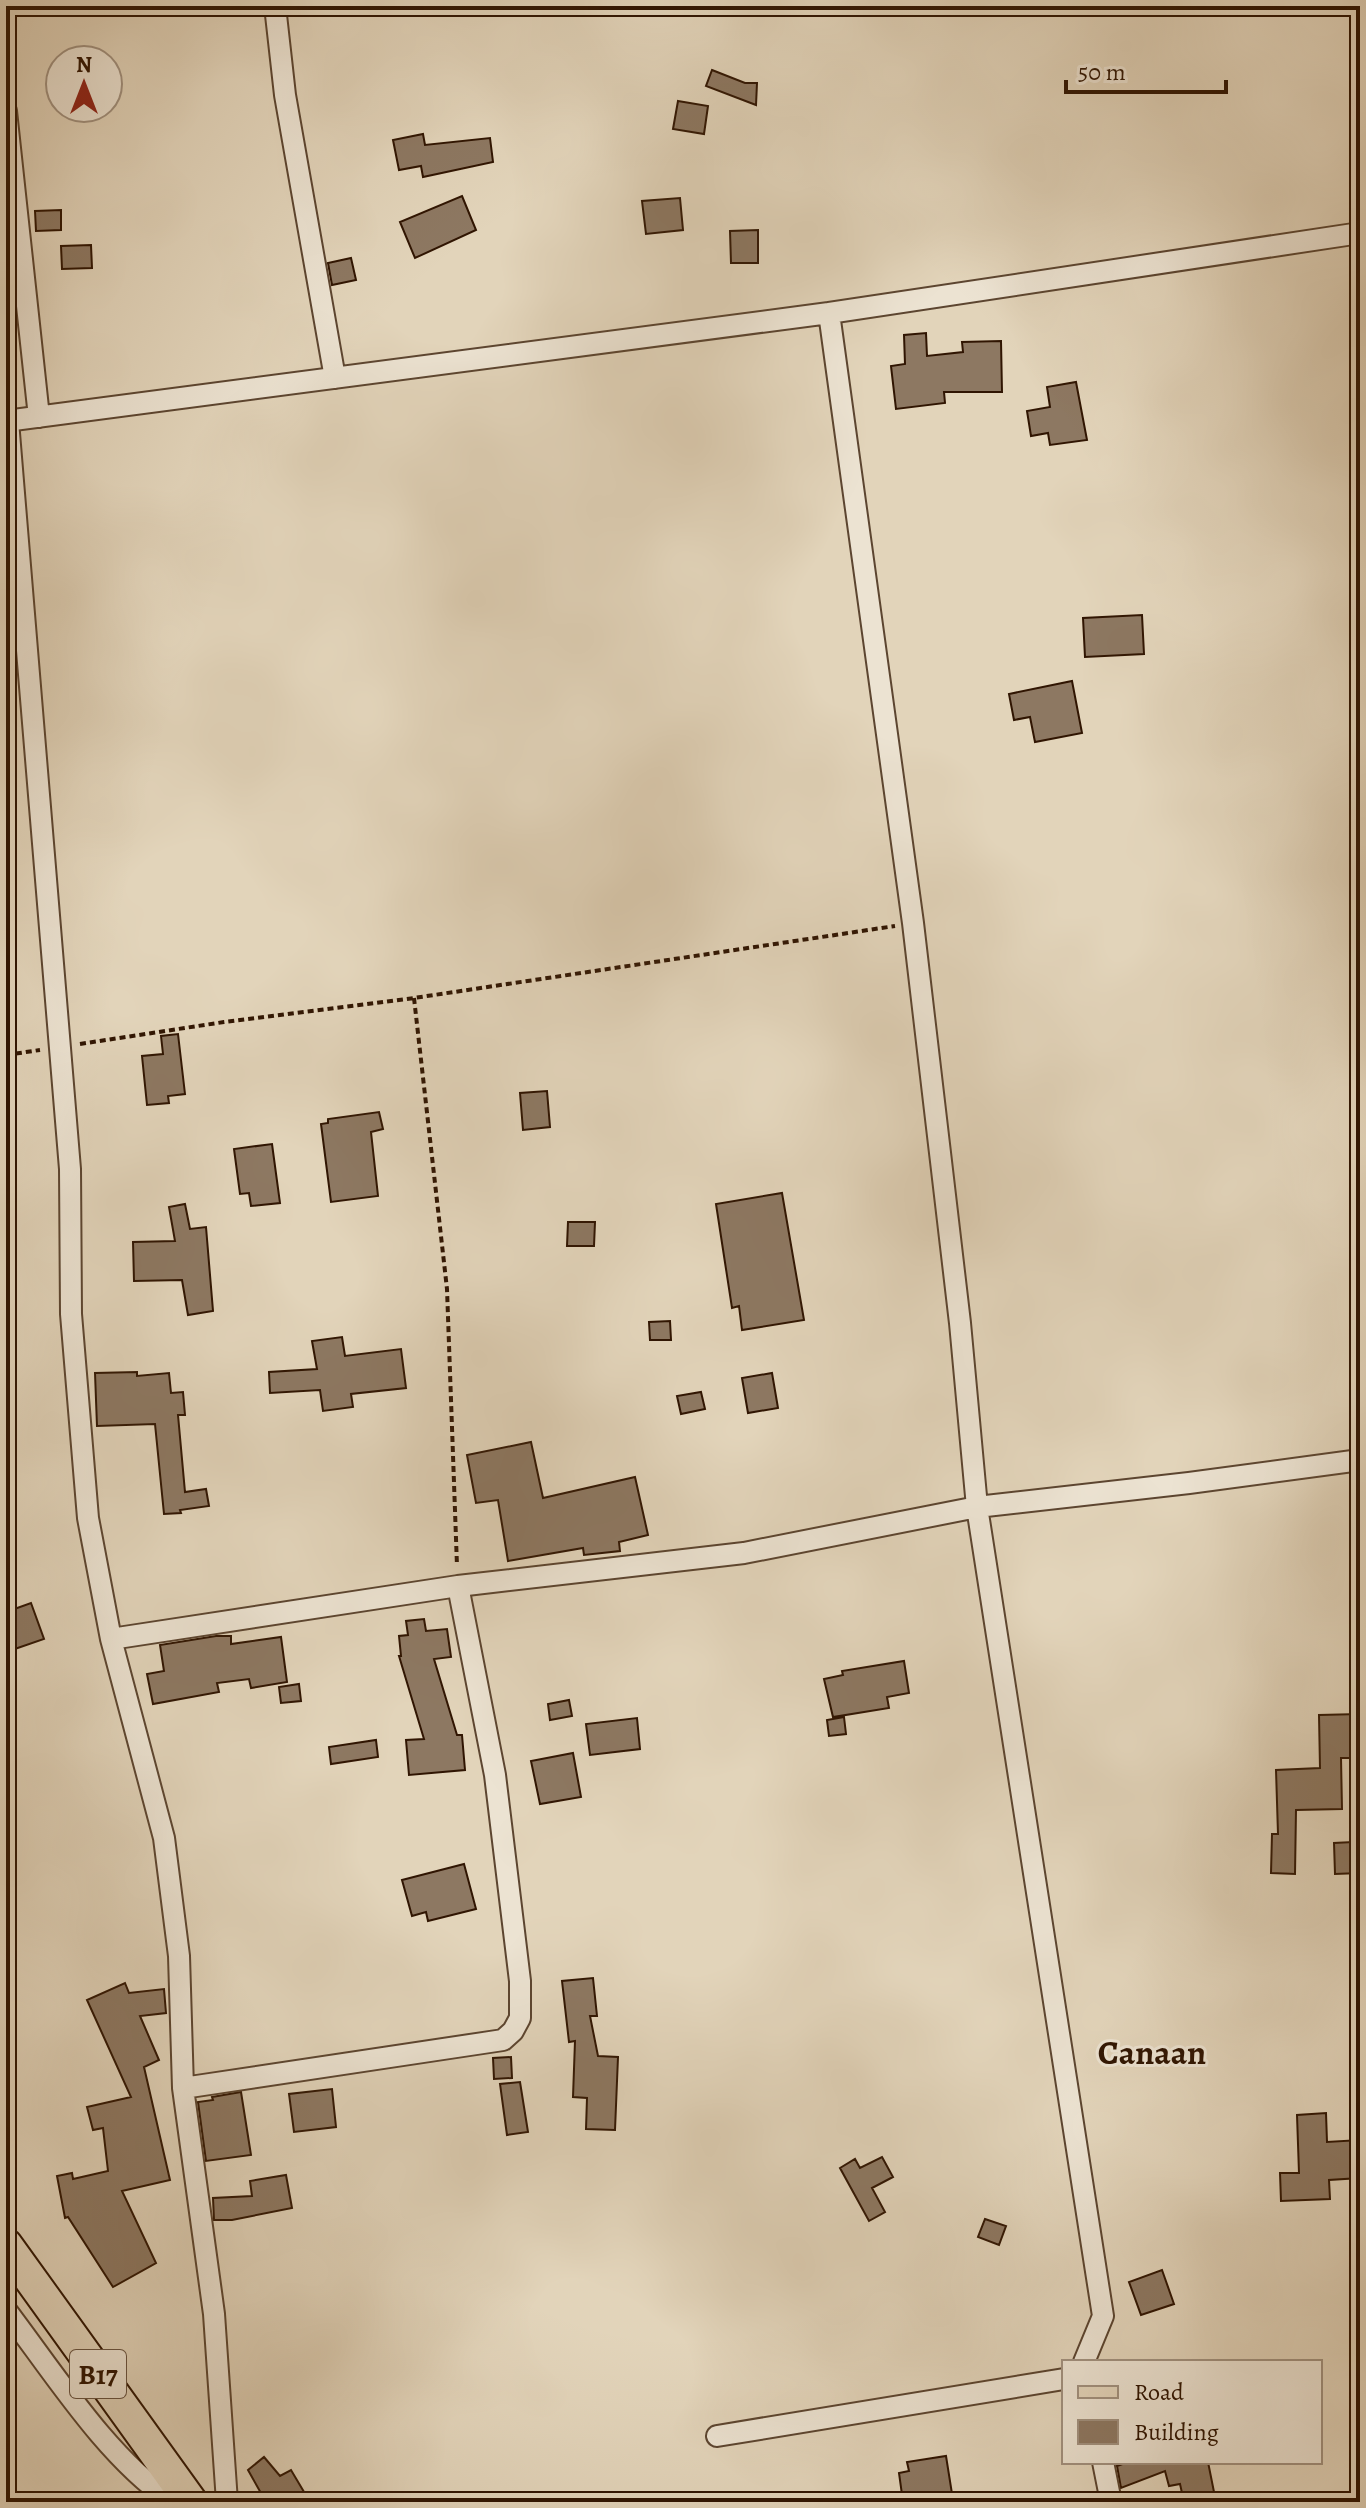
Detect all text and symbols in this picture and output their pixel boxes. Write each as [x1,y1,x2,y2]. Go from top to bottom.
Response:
north arrow [44,44,124,124]
scale bar [1066,44,1226,94]
text: N [76,50,92,80]
text: 50 m [1078,56,1126,88]
district label: Canaan [1098,2029,1206,2076]
road number: B17 [70,2350,126,2398]
legend [1062,2360,1322,2464]
text: Road [1134,2376,1184,2408]
text: Building [1134,2416,1219,2448]

